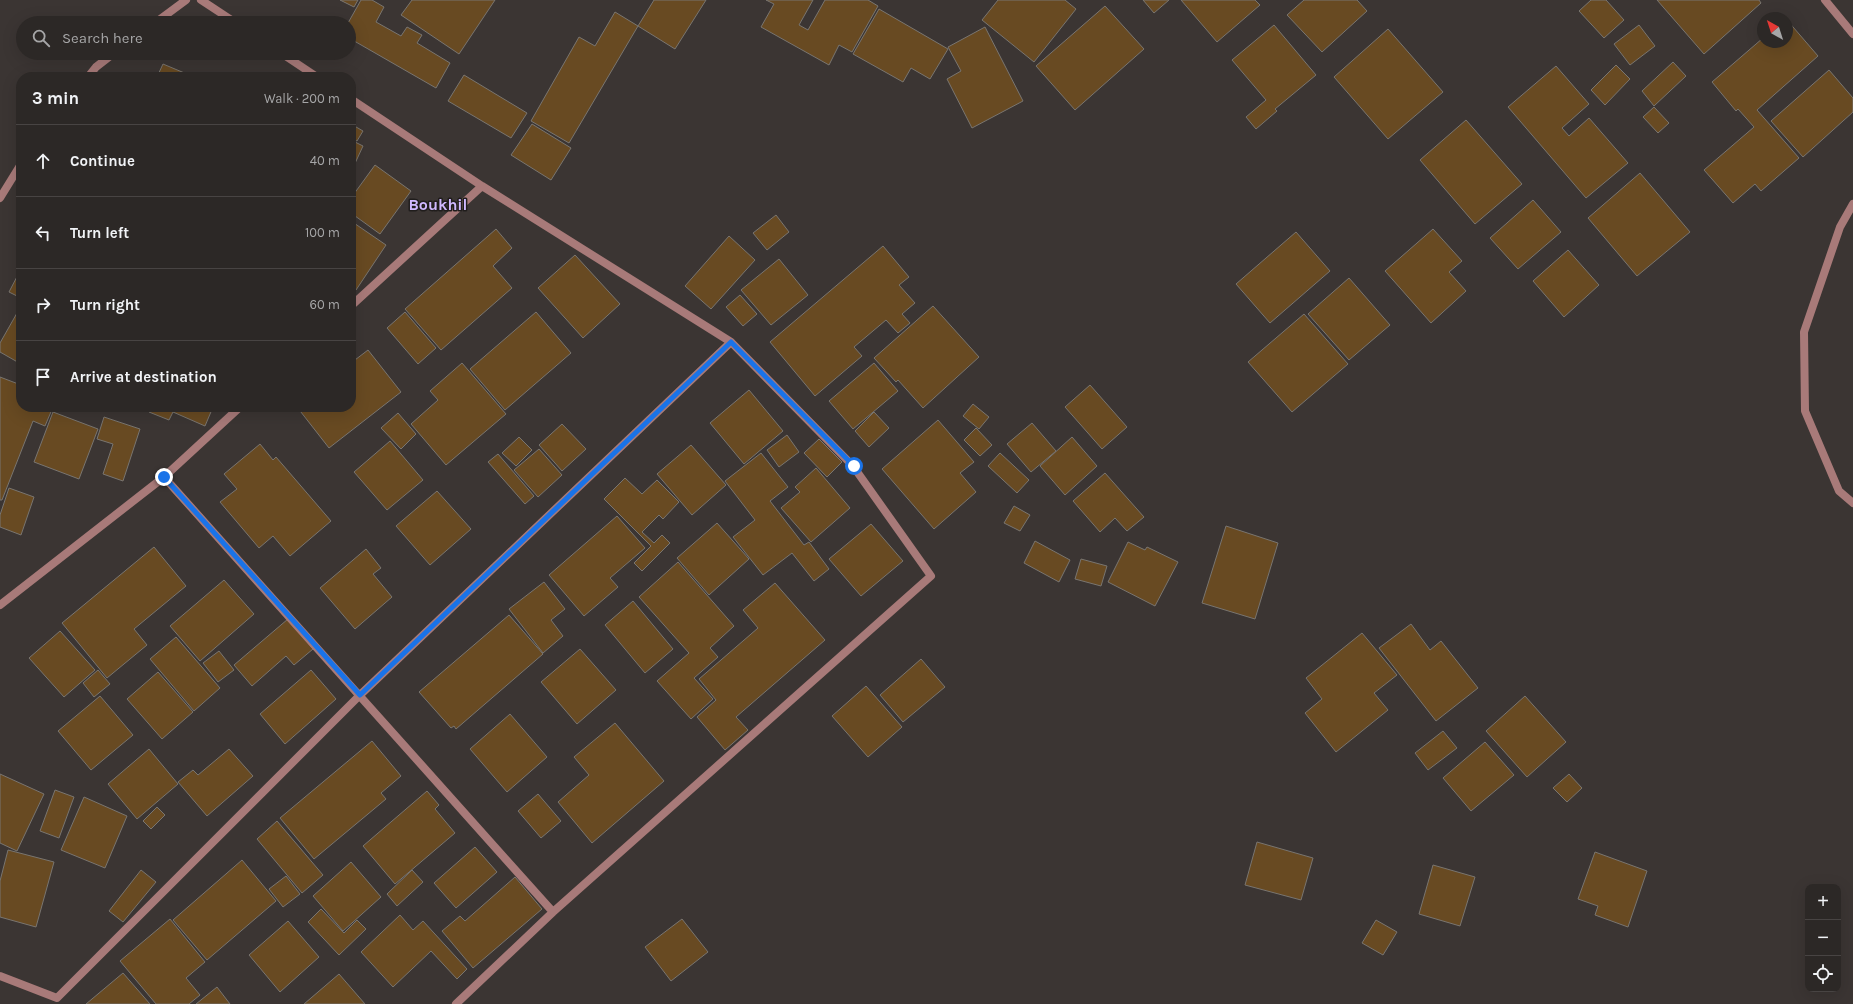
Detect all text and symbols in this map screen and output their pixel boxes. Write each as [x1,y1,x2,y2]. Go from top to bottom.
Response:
north arrow [1757,12,1793,48]
search box [16,16,356,60]
icon: search [30,27,52,49]
text: Search here [62,29,143,47]
text: 3 min [32,88,79,108]
text: Walk · 200 m [264,91,340,106]
icon: ahead [32,150,54,172]
text: Continue [70,152,135,170]
text: 40 m [310,153,340,168]
district label: Boukhil [408,195,468,214]
icon: left [32,222,54,244]
text: Turn left [70,224,129,242]
text: 100 m [305,225,340,240]
icon: right [32,294,54,316]
text: Turn right [70,296,140,314]
text: 60 m [310,297,340,312]
icon: arrive [32,366,54,388]
text: Arrive at destination [70,368,217,386]
route start [845,457,863,475]
route end [155,468,173,486]
map controls [1805,884,1841,992]
button: + [1805,884,1841,920]
button: − [1805,920,1841,956]
button: locate [1805,956,1841,992]

